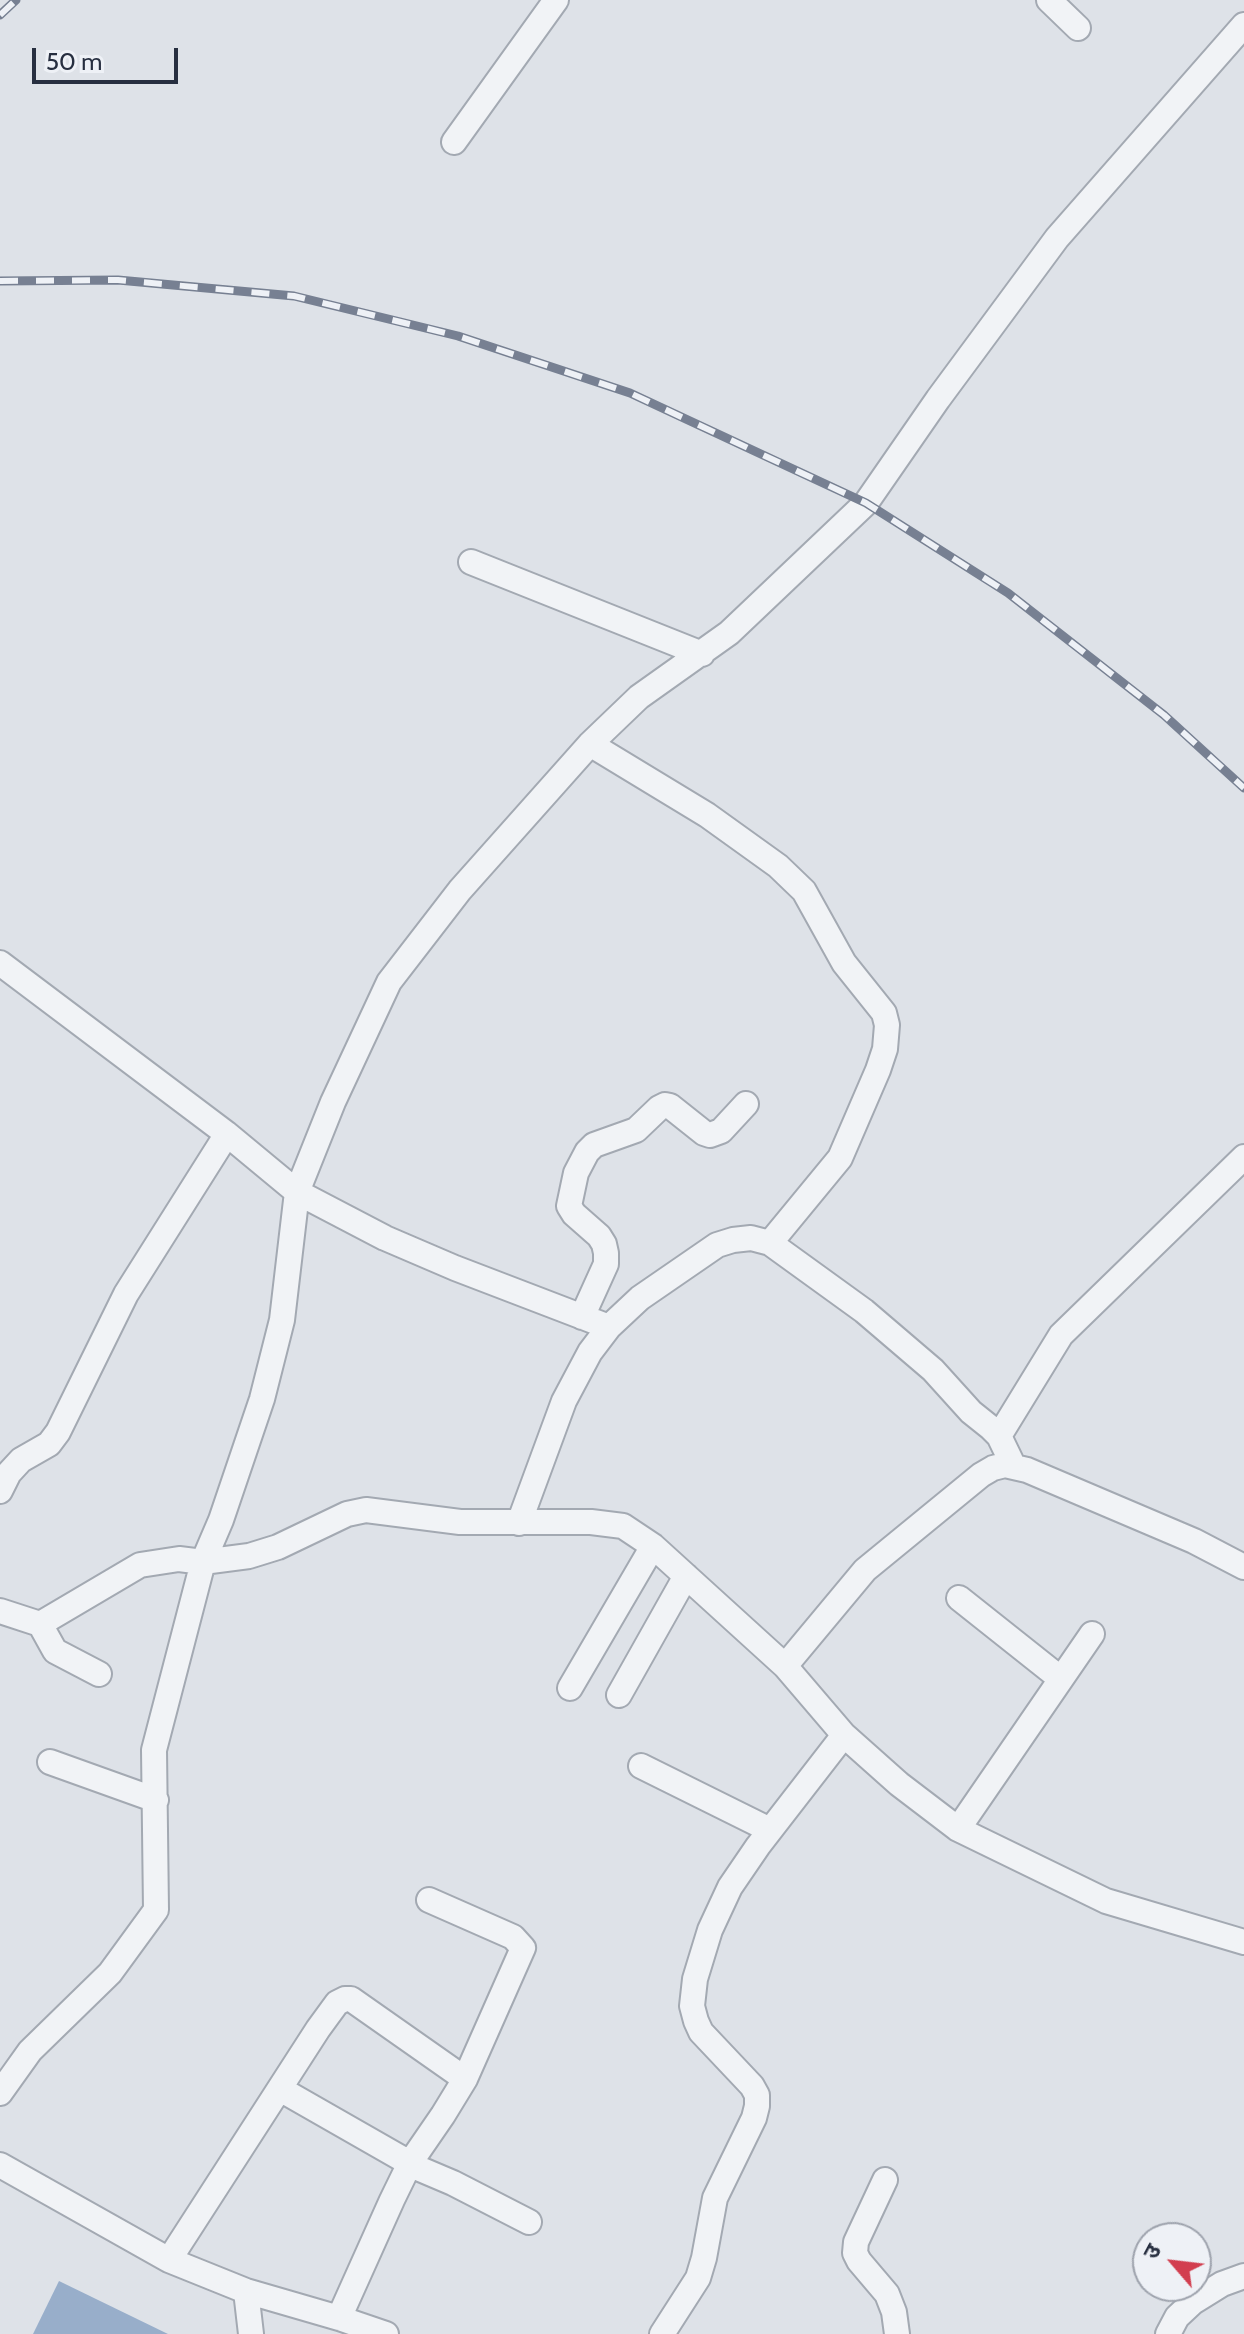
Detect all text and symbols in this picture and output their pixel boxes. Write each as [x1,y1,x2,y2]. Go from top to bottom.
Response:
scale bar [36,32,182,82]
text: 50 m [46,47,102,76]
north arrow [1132,2222,1212,2302]
text: उ [1137,2239,1167,2263]

